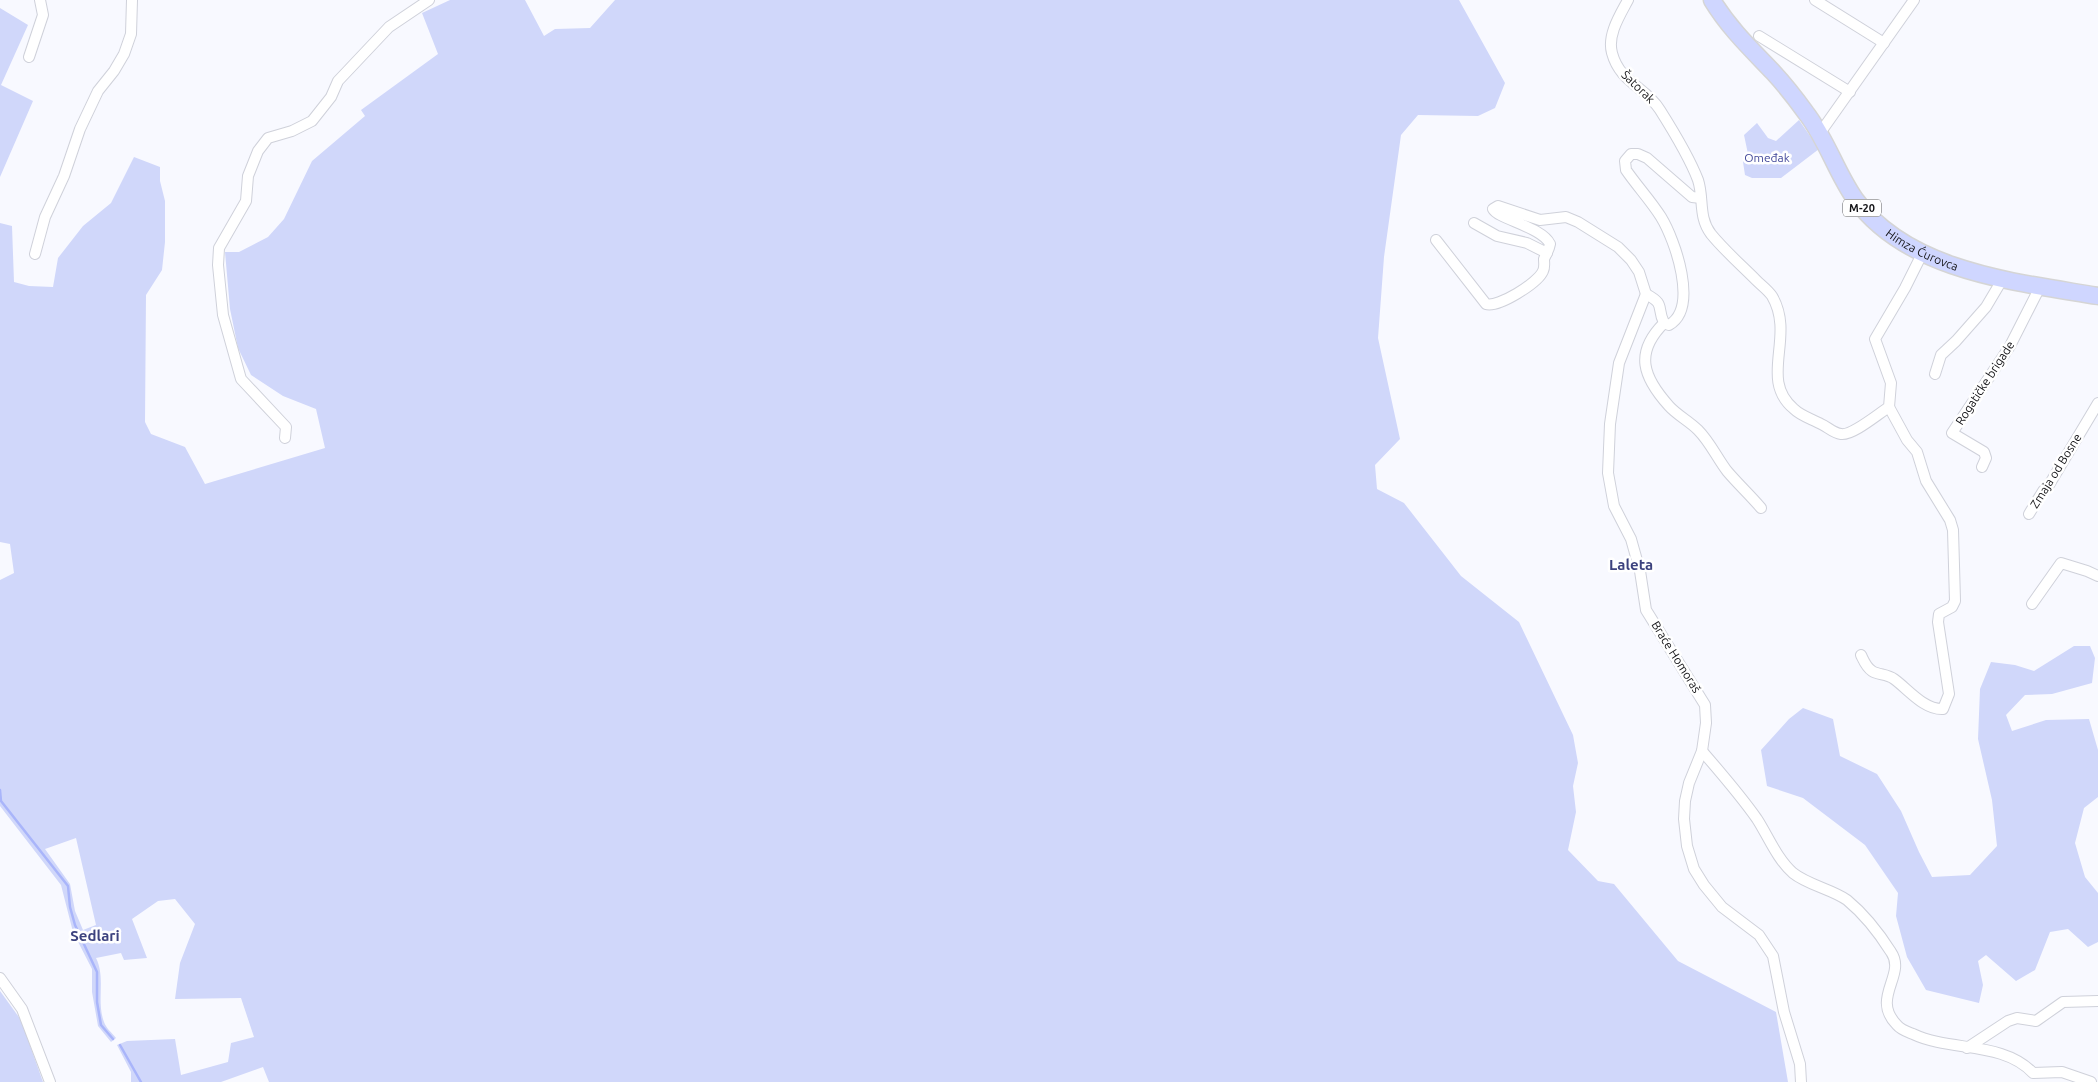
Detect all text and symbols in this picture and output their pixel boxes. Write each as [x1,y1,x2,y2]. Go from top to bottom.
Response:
street label: Šatorak [1619,68,1658,106]
park label: Omeđak [1744,151,1790,164]
road number: M-20 [1843,200,1881,217]
street label: Himza Ćurovca [1884,226,1960,273]
street label: Rogatičke brigade [1953,338,2016,427]
street label: Zmaja od Bosne [2027,431,2084,510]
district label: Laleta [1609,556,1653,573]
street label: Braće Homoraš [1649,619,1704,695]
district label: Sedlari [70,927,120,944]

